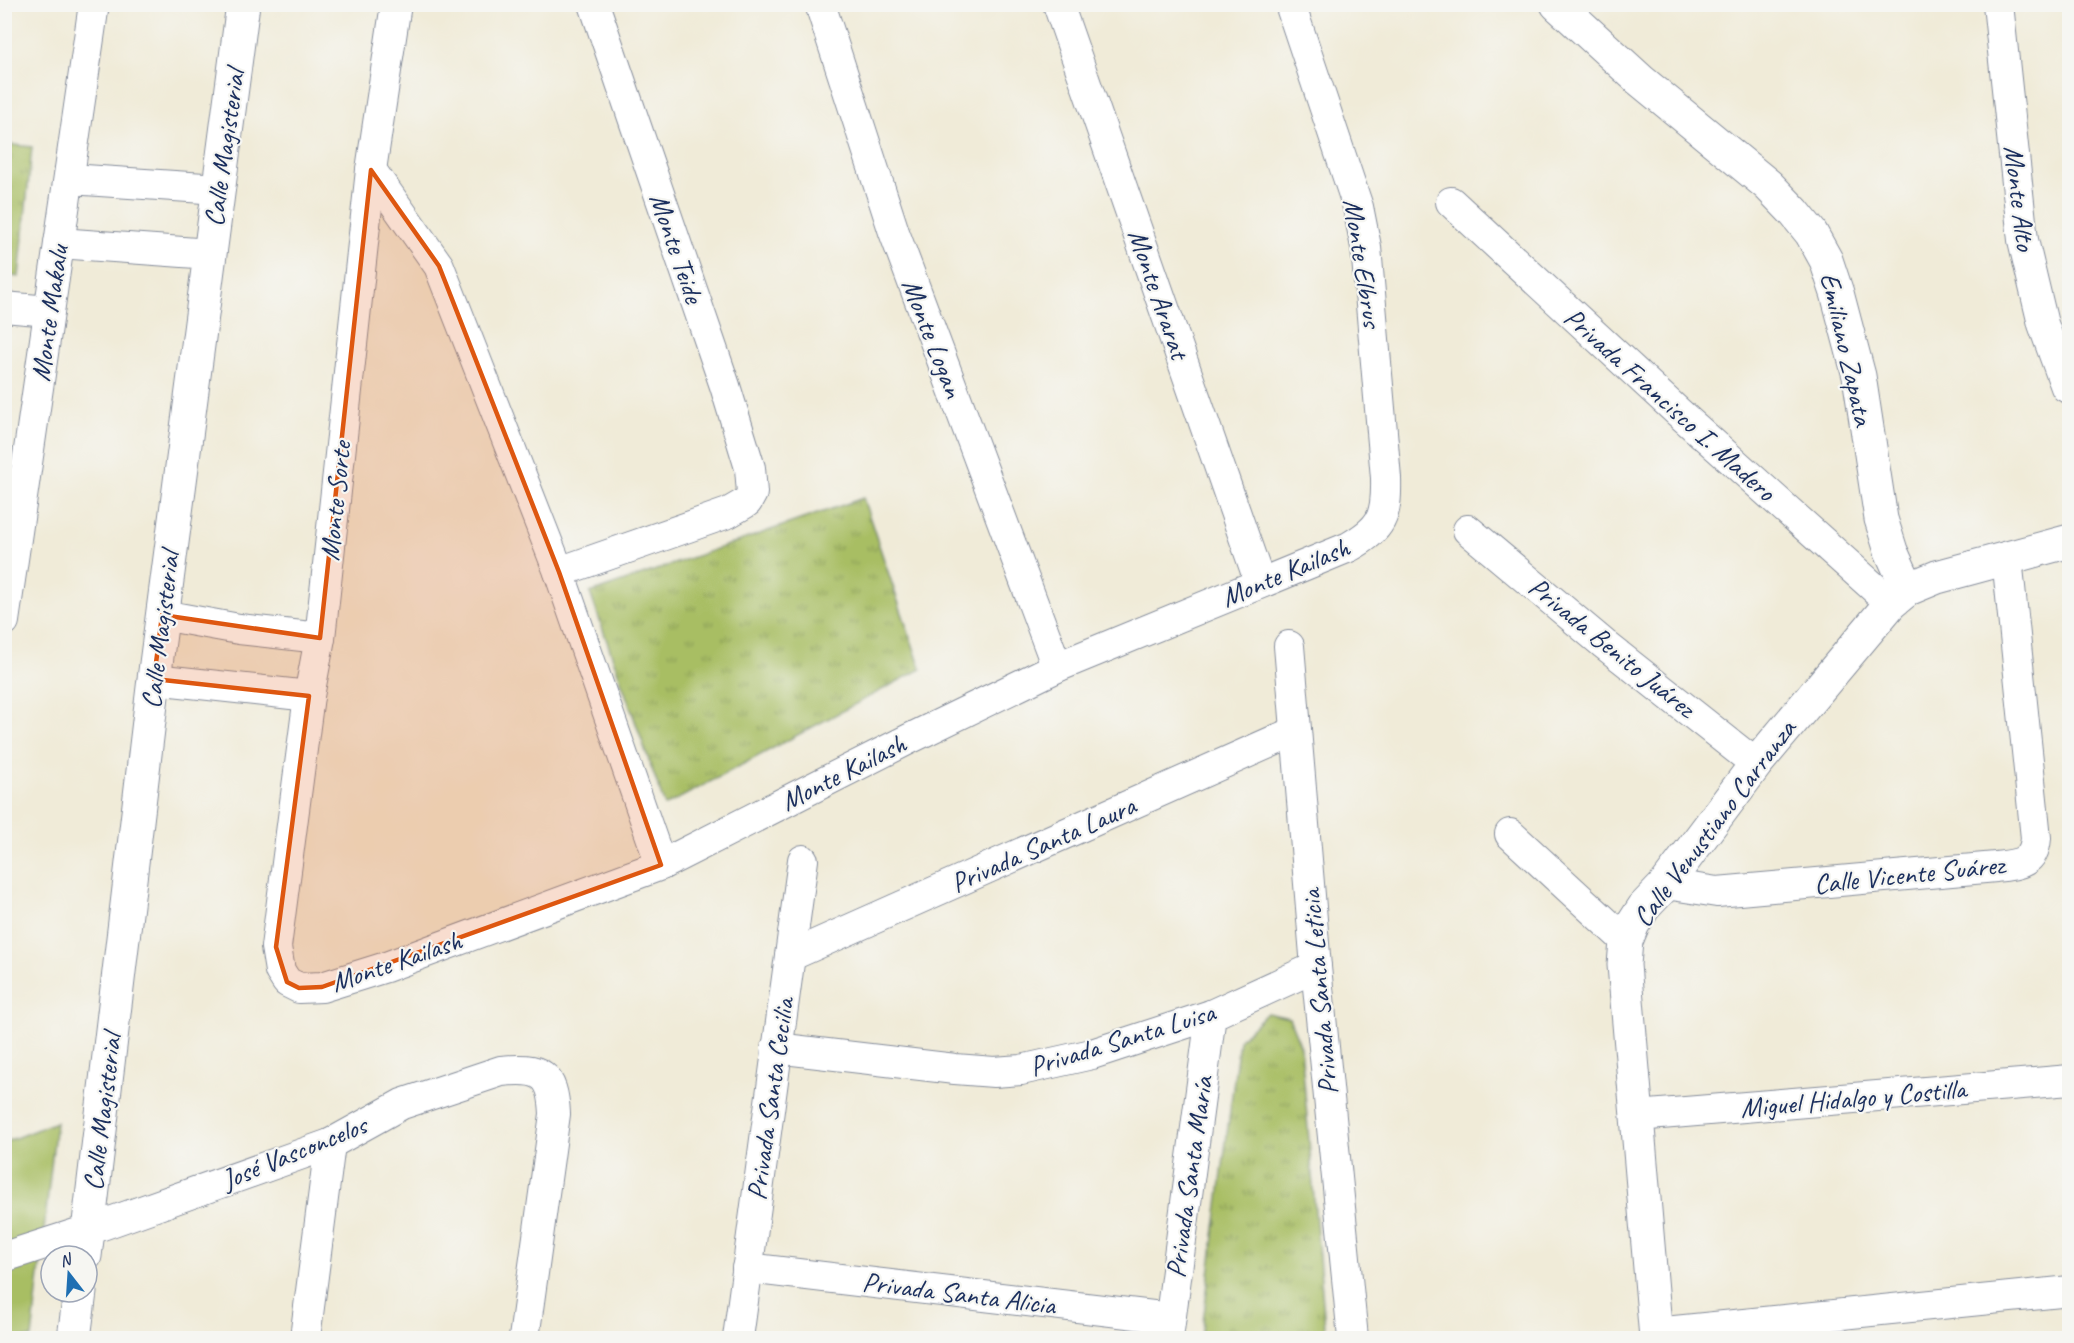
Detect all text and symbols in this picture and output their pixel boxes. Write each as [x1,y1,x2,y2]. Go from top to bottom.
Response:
street label: Calle Magisterial [196,62,253,229]
street label: Monte Alto [1996,143,2044,255]
street label: Monte Teide [642,189,713,309]
street label: Monte Elbrus [1336,196,1391,332]
street label: Monte Ararat [1121,225,1198,366]
street label: Monte Makalu [22,241,76,383]
street label: Emiliano Zapata [1812,269,1882,431]
street label: Monte Logan [894,274,972,404]
street label: Privada Francisco I. Madero [1557,300,1785,510]
street label: Monte Sorte [311,438,359,562]
street label: Monte Kailash [1216,529,1355,615]
street label: Calle Magisterial [133,544,188,710]
street label: Privada Benito Juárez [1522,569,1704,726]
street label: Calle Venustiano Carranza [1625,711,1804,933]
street label: Monte Kailash [775,725,913,818]
street label: Privada Santa Laura [945,787,1143,900]
street label: Calle Vicente Suárez [1812,846,2008,901]
street label: Privada Santa Leticia [1292,885,1345,1096]
street label: Monte Kailash [326,922,467,1000]
street label: Privada Santa Cecilia [739,993,802,1202]
street label: Privada Santa Luisa [1025,994,1221,1084]
street label: Calle Magisterial [75,1026,130,1192]
street label: Miguel Hidalgo y Costilla [1739,1071,1970,1125]
street label: Privada Santa María [1158,1072,1221,1280]
street label: José Vasconcelos [215,1106,374,1198]
north arrow [39,1244,99,1304]
text: N [57,1249,76,1272]
street label: Privada Santa Alicia [861,1264,1059,1322]

